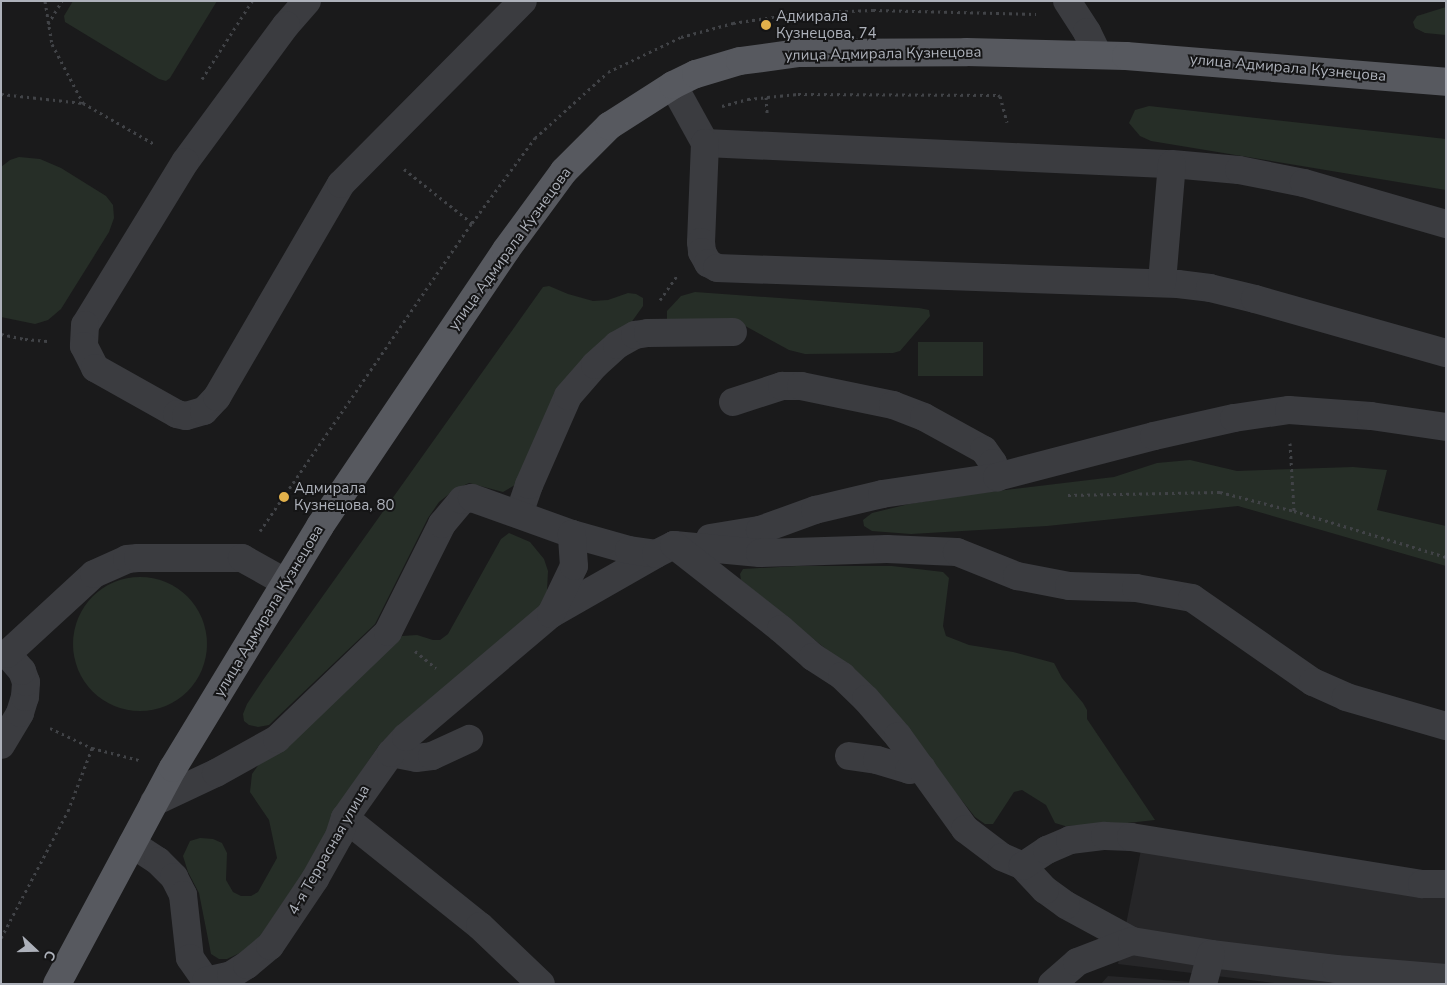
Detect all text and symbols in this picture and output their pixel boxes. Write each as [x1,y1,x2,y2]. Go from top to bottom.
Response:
place label: Адмирала Кузнецова, 74 [776,7,877,42]
marker: Адмирала Кузнецова, 74 [760,19,772,31]
street label: улица Адмирала Кузнецова [784,43,982,65]
street label: улица Адмирала Кузнецова [1189,50,1387,86]
street label: улица Адмирала Кузнецова [445,164,575,334]
place label: Адмирала Кузнецова, 80 [294,479,395,514]
marker: Адмирала Кузнецова, 80 [278,491,290,503]
street label: улица Адмирала Кузнецова [211,522,327,700]
street label: 4-я Террасная улица [284,782,374,918]
north arrow [10,925,60,975]
text: С [39,948,60,963]

